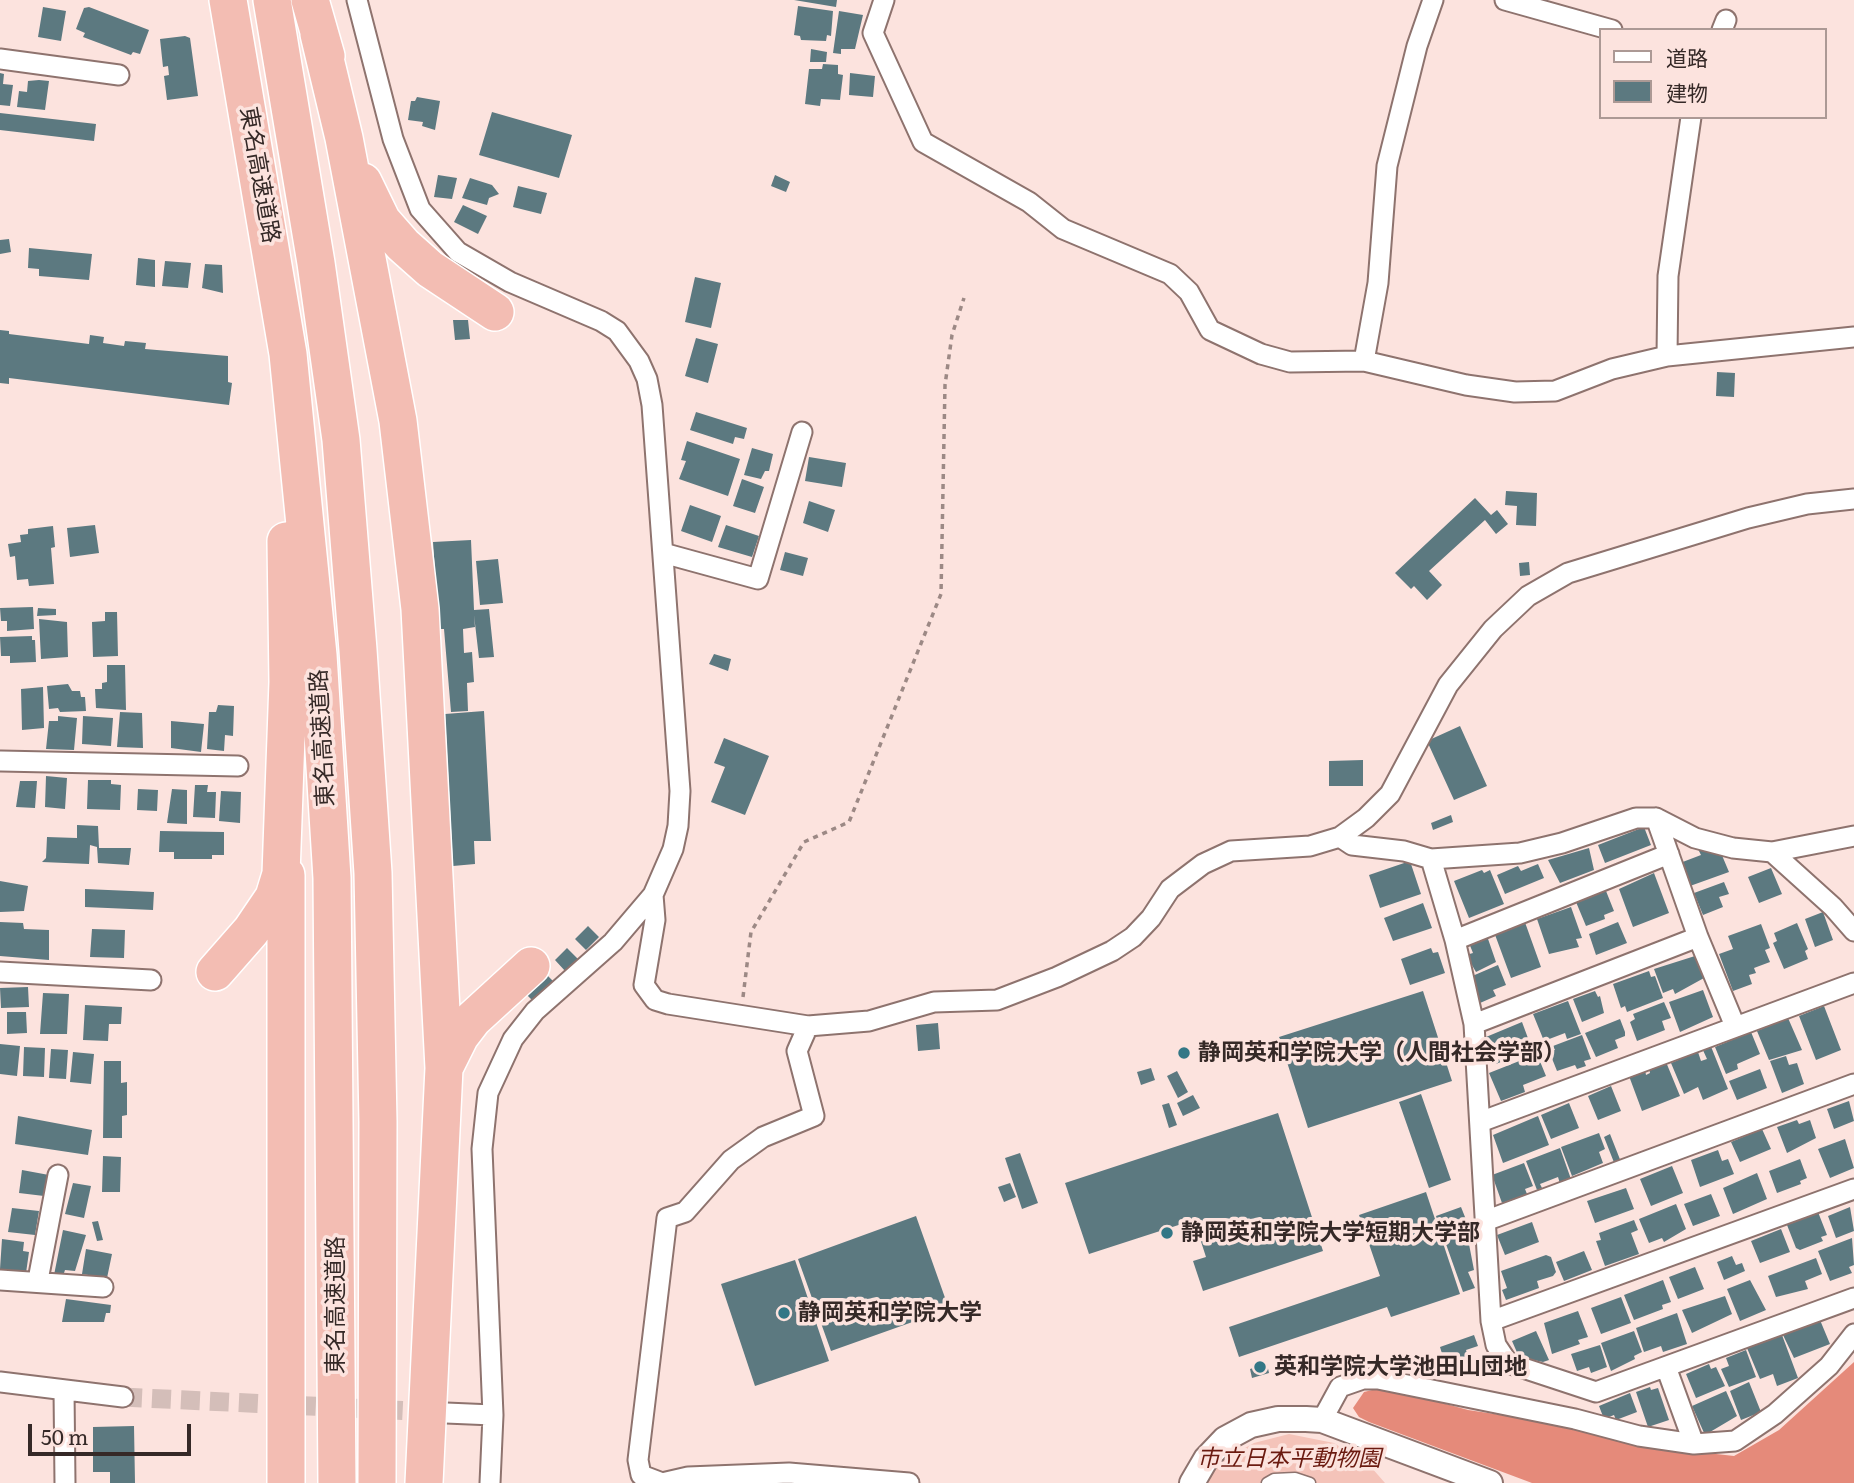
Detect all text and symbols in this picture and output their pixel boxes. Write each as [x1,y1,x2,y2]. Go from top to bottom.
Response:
legend [1598,28,1826,119]
text: 道路 [1666,41,1708,72]
text: 建物 [1666,76,1708,107]
street label: 東名高速道路 [233,105,285,245]
street label: 東名高速道路 [306,668,340,808]
place label: 静岡英和学院大学（人間社会学部） [1198,1039,1566,1067]
marker: 静岡英和学院大学（人間社会学部） [1176,1045,1192,1061]
place label: 静岡英和学院大学短期大学部 [1181,1219,1480,1247]
marker: 静岡英和学院大学短期大学部 [1159,1225,1175,1241]
street label: 東名高速道路 [322,1236,350,1374]
place label: 静岡英和学院大学 [798,1299,982,1327]
marker: 静岡英和学院大学 [776,1305,792,1321]
place label: 英和学院大学池田山団地 [1274,1353,1527,1381]
marker: 英和学院大学池田山団地 [1252,1359,1268,1375]
scale bar [32,1410,194,1454]
text: 50 m [41,1420,88,1451]
park label: 市立日本平動物園 [1197,1445,1381,1473]

